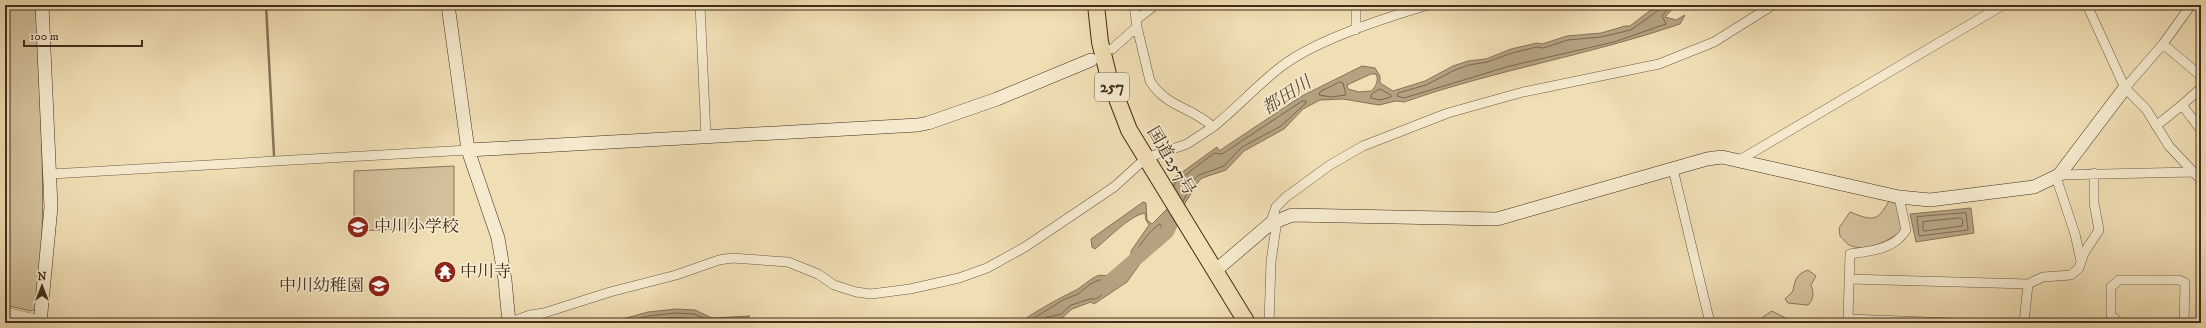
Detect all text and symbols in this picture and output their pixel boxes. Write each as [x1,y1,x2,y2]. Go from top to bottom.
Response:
scale bar [24,22,142,48]
text: 100 m [30,29,59,44]
water label: 都田川 [1258,71,1317,120]
road number: 257 [1095,73,1129,101]
street label: 国道257号 [1142,122,1200,200]
school or university icon: 中川小学校 [345,214,371,240]
place label: 中川小学校 [374,216,459,238]
temple icon: 中川寺 [432,259,458,285]
place label: 中川寺 [460,261,511,283]
north arrow [22,266,62,306]
text: N [37,270,47,284]
school or university icon: 中川幼稚園 [366,273,392,299]
place label: 中川幼稚園 [279,275,364,297]

